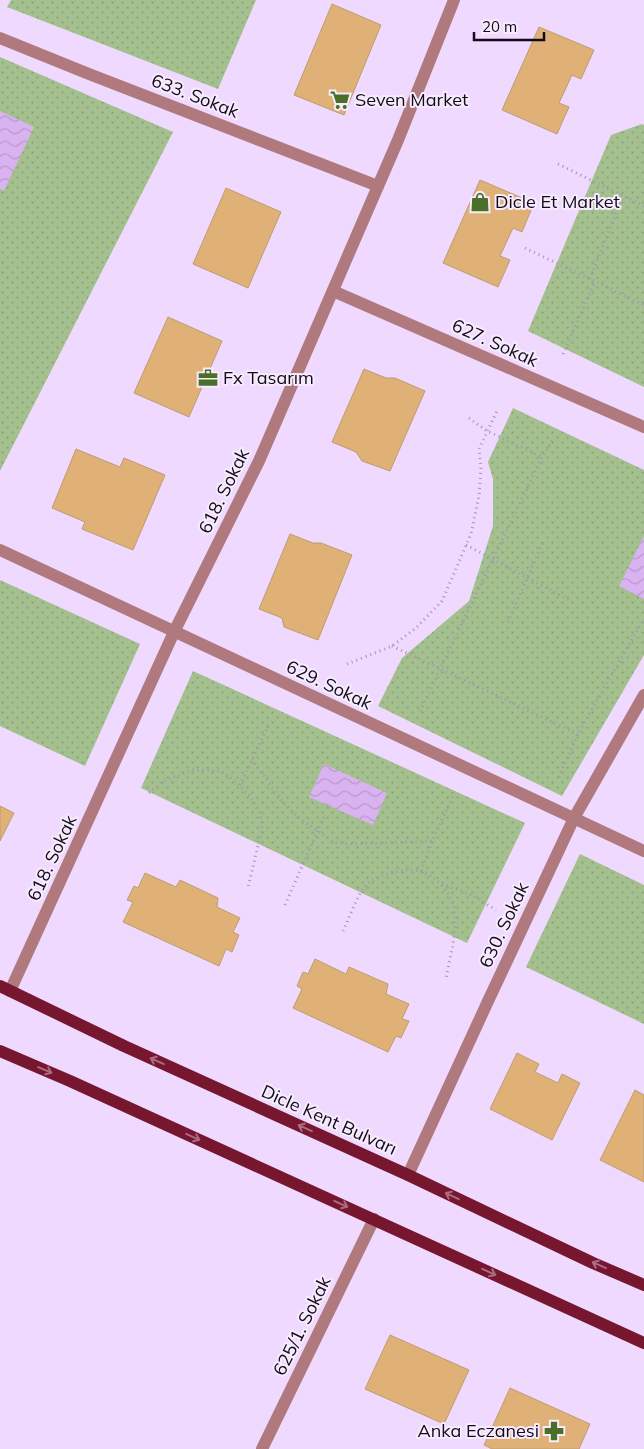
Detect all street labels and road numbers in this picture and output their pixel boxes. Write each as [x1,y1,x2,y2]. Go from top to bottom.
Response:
street label: 633. Sokak [148,68,243,123]
street label: 627. Sokak [449,313,543,372]
street label: 618. Sokak [193,444,254,537]
street label: 629. Sokak [283,655,376,715]
street label: 618. Sokak [22,811,82,904]
street label: 630. Sokak [474,878,534,971]
street label: Dicle Kent Bulvarı [258,1079,401,1160]
street label: 625/1. Sokak [268,1272,336,1379]

